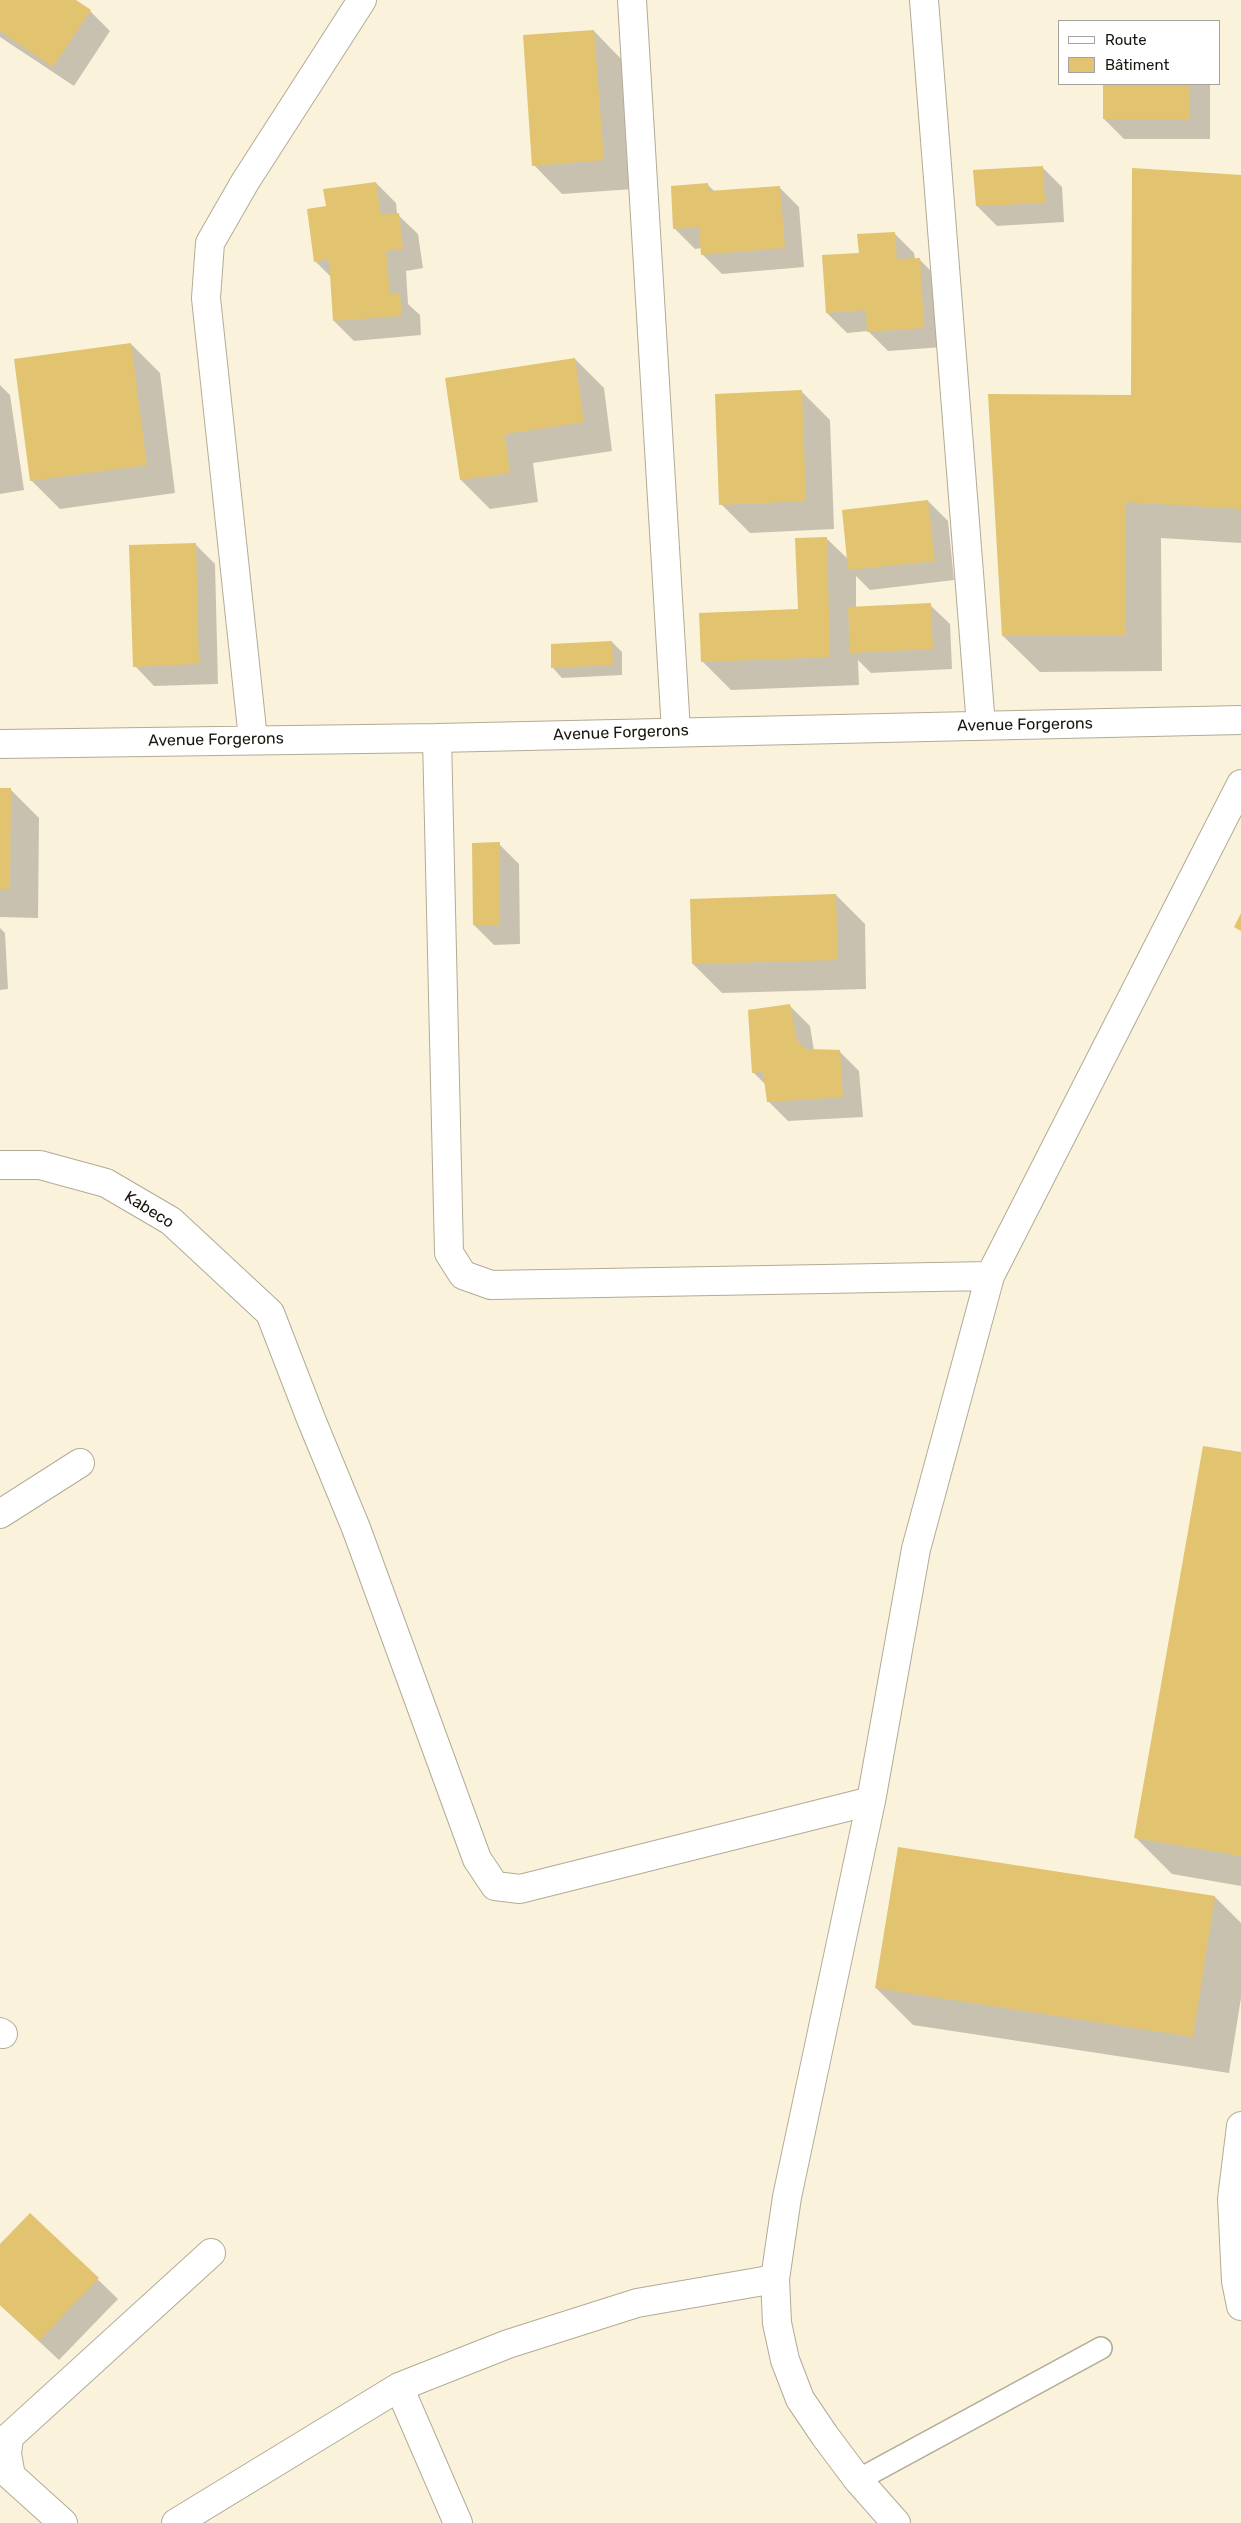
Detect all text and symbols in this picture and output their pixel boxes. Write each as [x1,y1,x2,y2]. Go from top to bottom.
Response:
legend [1058,20,1221,85]
text: Route [1105,31,1147,49]
text: Bâtiment [1105,56,1169,74]
street label: Avenue Forgerons [957,714,1093,736]
street label: Avenue Forgerons [553,721,689,745]
street label: Avenue Forgerons [148,729,284,751]
street label: Kabeco [121,1187,177,1233]

